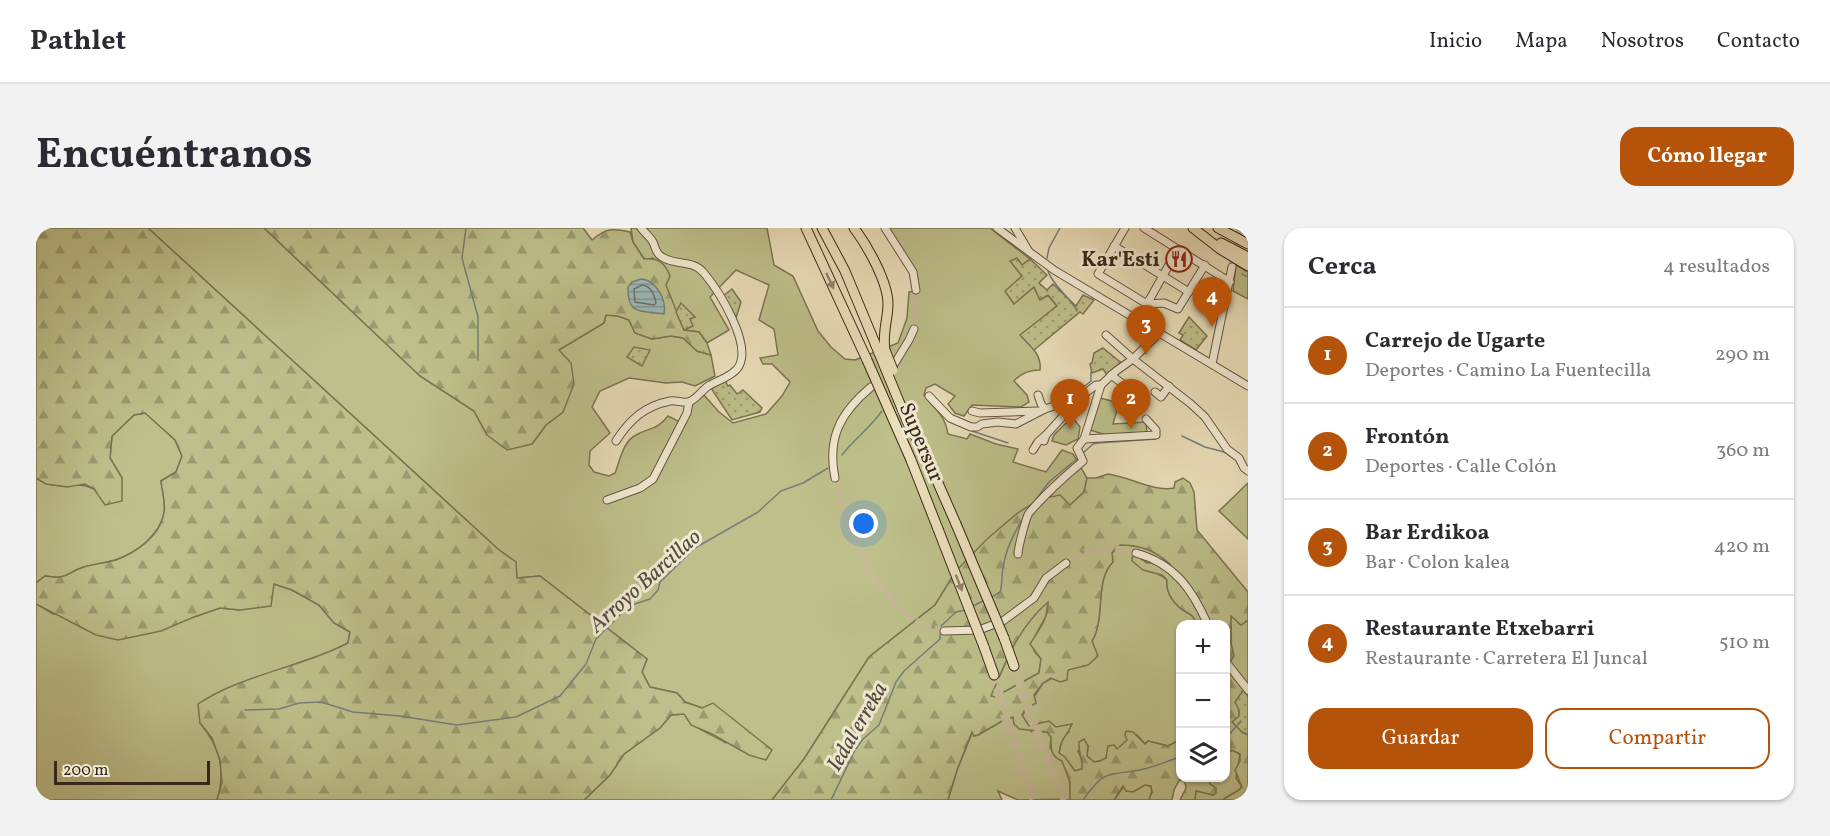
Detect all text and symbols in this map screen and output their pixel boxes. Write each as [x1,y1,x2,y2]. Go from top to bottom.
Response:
text: Pathlet [30,22,126,61]
text: Inicio [1429,27,1482,56]
text: Mapa [1515,27,1568,56]
text: Nosotros [1601,27,1684,56]
text: Contacto [1717,27,1800,56]
text: Encuéntranos [36,127,312,186]
button: Cómo llegar [1620,127,1794,186]
restaurant icon: Kar'Esti [1164,244,1194,274]
place label: Kar'Esti [1081,246,1160,275]
text: Cerca [1308,249,1377,285]
text: 4 resultados [1663,253,1770,281]
one-way arrow [825,273,834,290]
pin: 4 [1192,278,1232,327]
pin: 3 [1126,306,1166,355]
text: Carrejo de Ugarte [1365,326,1545,357]
text: 1 [1323,341,1332,369]
text: 290 m [1715,341,1770,369]
text: Deportes · Camino La Fuentecilla [1365,357,1651,385]
pin: 1 [1050,380,1090,429]
pin: 2 [1112,380,1150,429]
street label: Supersur [891,398,950,487]
text: Frontón [1365,422,1449,453]
text: 2 [1322,437,1333,465]
text: 360 m [1716,437,1770,465]
text: Deportes · Calle Colón [1365,453,1557,481]
your location [849,509,878,538]
text: Bar Erdikoa [1365,518,1490,549]
water label: Arroyo Barcillao [582,523,709,641]
text: 3 [1322,533,1333,561]
text: 420 m [1714,533,1770,561]
text: Bar · Colon kalea [1365,549,1510,577]
one-way arrow [955,575,965,593]
text: Restaurante Etxebarri [1365,614,1595,645]
map controls [1176,620,1230,782]
button: + [1176,620,1230,674]
text: 4 [1321,629,1334,657]
text: 510 m [1719,629,1770,657]
text: Restaurante · Carretera El Juncal [1365,645,1648,673]
button: − [1176,674,1230,728]
water label: Iedal erreka [820,677,896,778]
button: Guardar [1308,708,1533,769]
button: Compartir [1545,708,1770,769]
button: layers [1176,728,1230,782]
scale bar [54,758,210,786]
text: 200 m [63,760,108,782]

